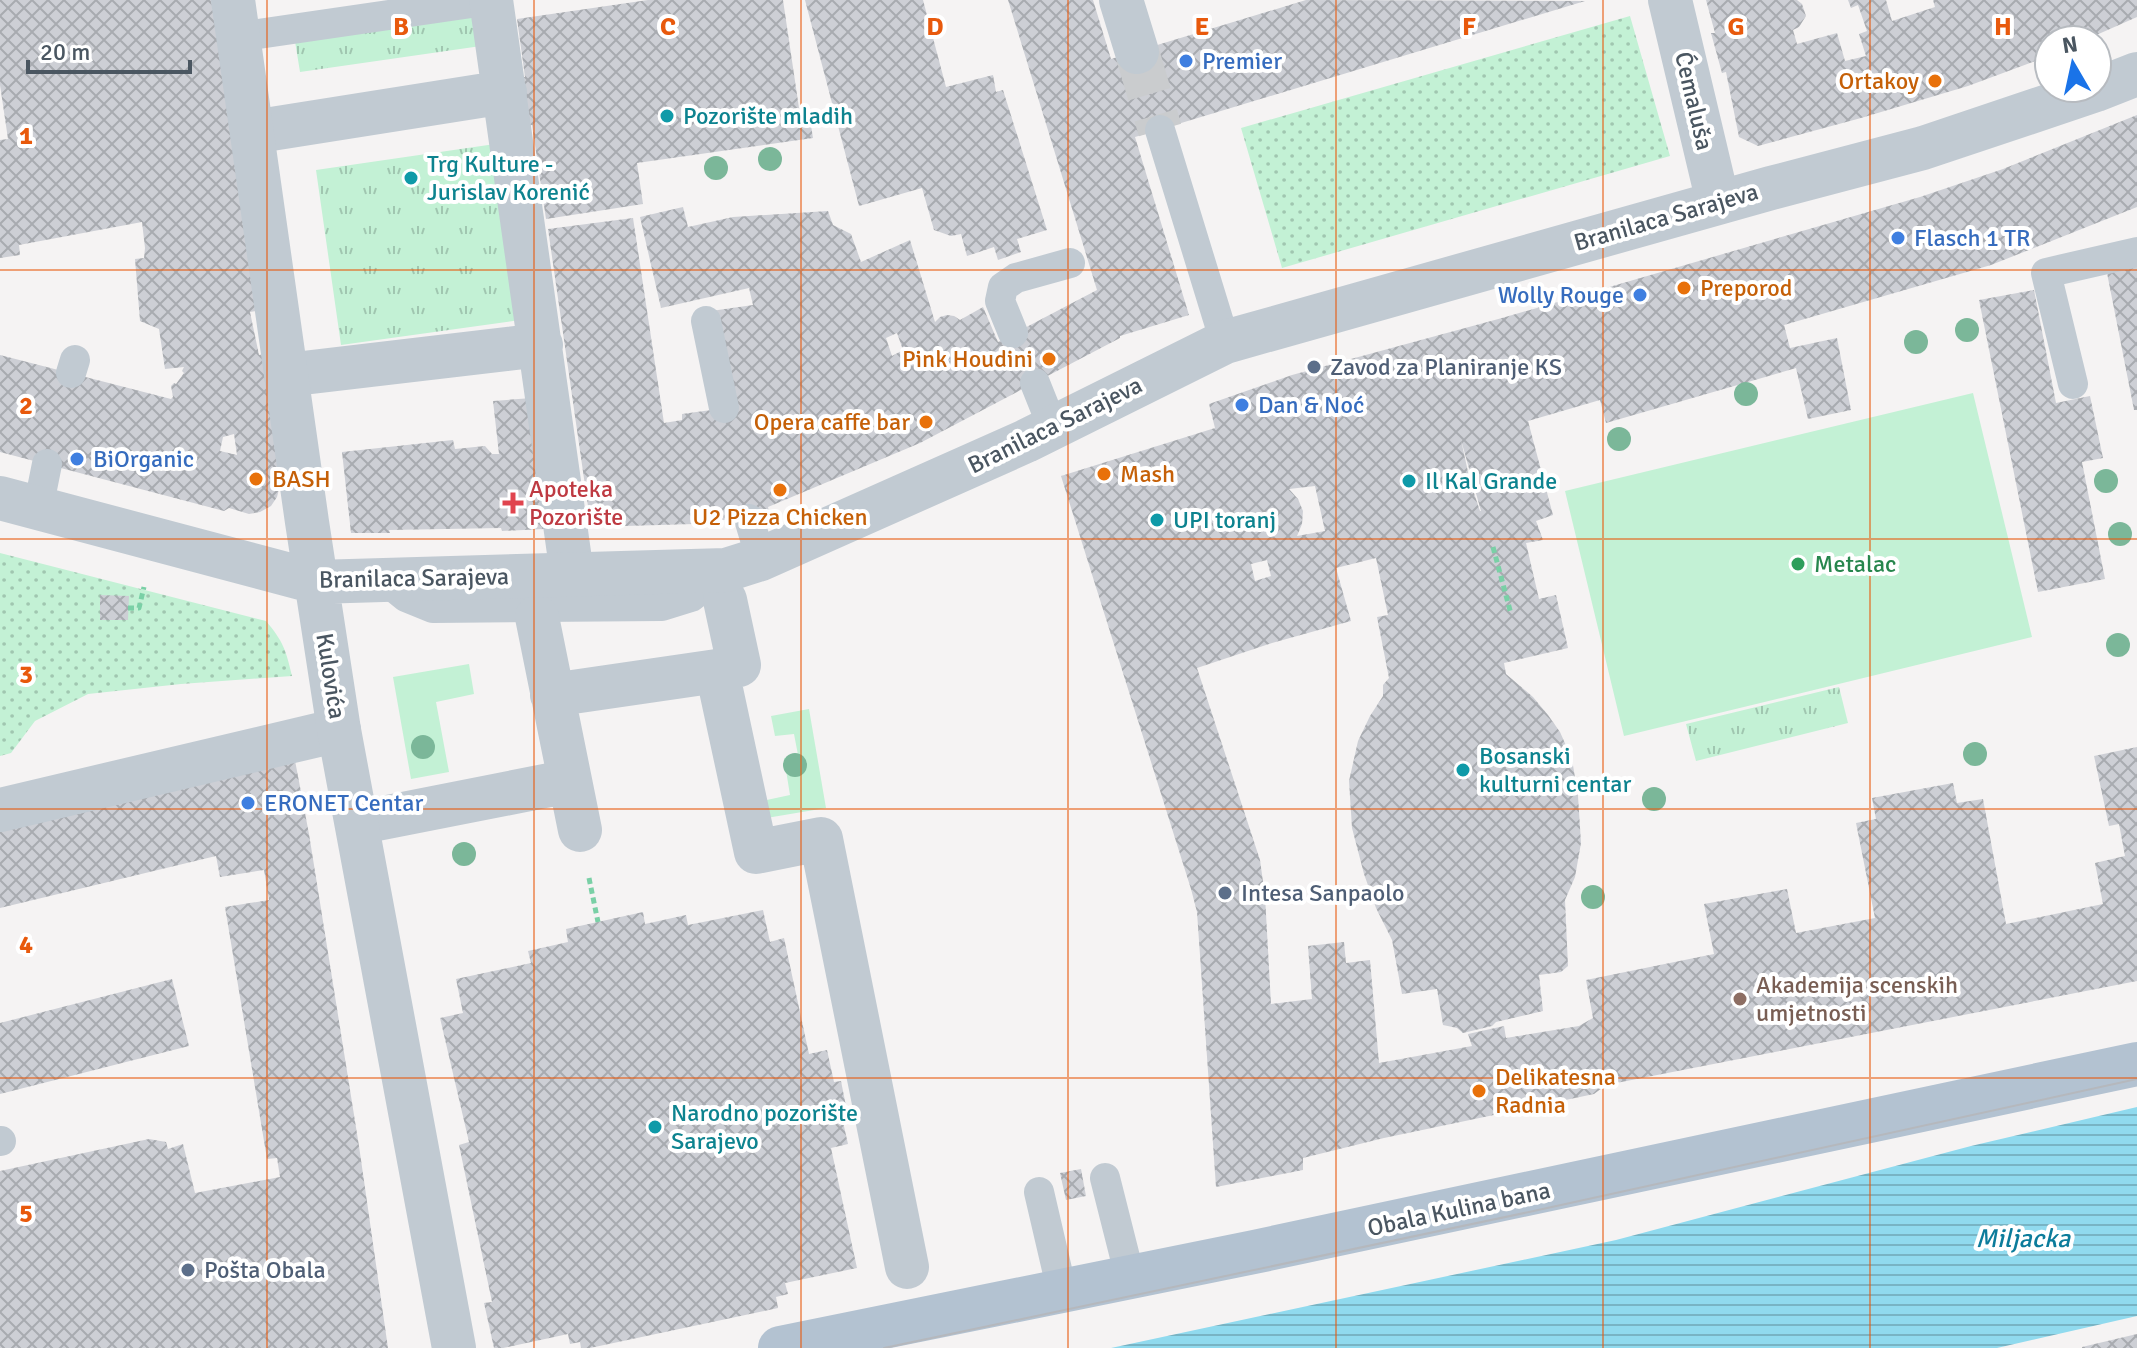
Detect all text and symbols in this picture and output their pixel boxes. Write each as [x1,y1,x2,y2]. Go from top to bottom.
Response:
text: B [393,11,409,43]
text: C [660,11,676,43]
text: D [926,11,944,43]
text: E [1195,11,1209,43]
text: F [1462,11,1476,43]
text: G [1727,11,1745,43]
text: H [1994,11,2012,43]
scale bar [28,24,190,74]
north arrow [2033,24,2113,104]
text: N [2060,30,2080,59]
text: 20 m [40,37,90,67]
place label: Premier [1202,46,1282,76]
street label: Ćemaluša [1668,49,1720,153]
marker: Premier [1177,52,1195,70]
place label: Ortakoy [1838,66,1919,96]
marker: Ortakoy [1926,72,1944,90]
place label: Pozorište mladih [683,101,853,131]
marker: Pozorište mladih [658,107,676,125]
text: 1 [19,120,33,152]
place label: Trg Kulture - Jurislav Korenić [427,149,590,207]
marker: Trg Kulture - Jurislav Korenić [402,169,420,187]
street label: Branilaca Sarajeva [1570,176,1762,258]
place label: Flasch 1 TR [1914,223,2030,253]
marker: Flasch 1 TR [1889,229,1907,247]
place label: Preporod [1700,273,1792,303]
marker: Preporod [1675,279,1693,297]
place label: Wolly Rouge [1498,280,1624,310]
marker: Wolly Rouge [1631,286,1649,304]
place label: Pink Houdini [902,344,1033,374]
marker: Pink Houdini [1040,350,1058,368]
place label: Zavod za Planiranje KS [1330,352,1562,382]
marker: Zavod za Planiranje KS [1305,358,1323,376]
street label: Branilaca Sarajeva [963,370,1147,480]
text: 2 [19,390,33,422]
place label: Dan & Noć [1258,390,1364,420]
marker: Dan & Noć [1233,396,1251,414]
place label: Opera caffe bar [754,407,910,437]
marker: Opera caffe bar [917,413,935,431]
place label: BiOrganic [93,444,194,474]
marker: BiOrganic [68,450,86,468]
place label: Mash [1120,459,1175,489]
place label: BASH [272,464,331,494]
marker: Mash [1095,465,1113,483]
place label: Il Kal Grande [1425,466,1557,496]
marker: BASH [247,470,265,488]
marker: Il Kal Grande [1400,472,1418,490]
place label: Apoteka Pozorište [529,474,623,532]
marker: U2 Pizza Chicken [771,481,789,499]
marker: Apoteka Pozorište [504,494,522,512]
place label: U2 Pizza Chicken [692,502,868,532]
place label: UPI toranj [1173,505,1276,535]
marker: UPI toranj [1148,511,1166,529]
place label: Metalac [1814,549,1896,579]
marker: Metalac [1789,555,1807,573]
street label: Branilaca Sarajeva [319,561,509,595]
street label: Kulovića [309,631,353,721]
text: 3 [19,659,33,691]
place label: Bosanski kulturni centar [1479,741,1631,799]
marker: Bosanski kulturni centar [1454,761,1472,779]
place label: ERONET Centar [264,788,423,818]
marker: ERONET Centar [239,794,257,812]
place label: Intesa Sanpaolo [1241,878,1404,908]
marker: Intesa Sanpaolo [1216,884,1234,902]
text: 4 [19,929,33,961]
place label: Akademija scenskih umjetnosti [1756,970,1958,1028]
marker: Akademija scenskih umjetnosti [1731,990,1749,1008]
place label: Delikatesna Radnia [1495,1062,1616,1120]
marker: Delikatesna Radnia [1470,1082,1488,1100]
place label: Narodno pozorište Sarajevo [671,1098,858,1156]
marker: Narodno pozorište Sarajevo [646,1118,664,1136]
street label: Obala Kulina bana [1365,1175,1553,1243]
text: 5 [19,1198,33,1230]
water label: Miljacka [1976,1223,2071,1255]
place label: Pošta Obala [204,1255,326,1285]
marker: Pošta Obala [179,1261,197,1279]

